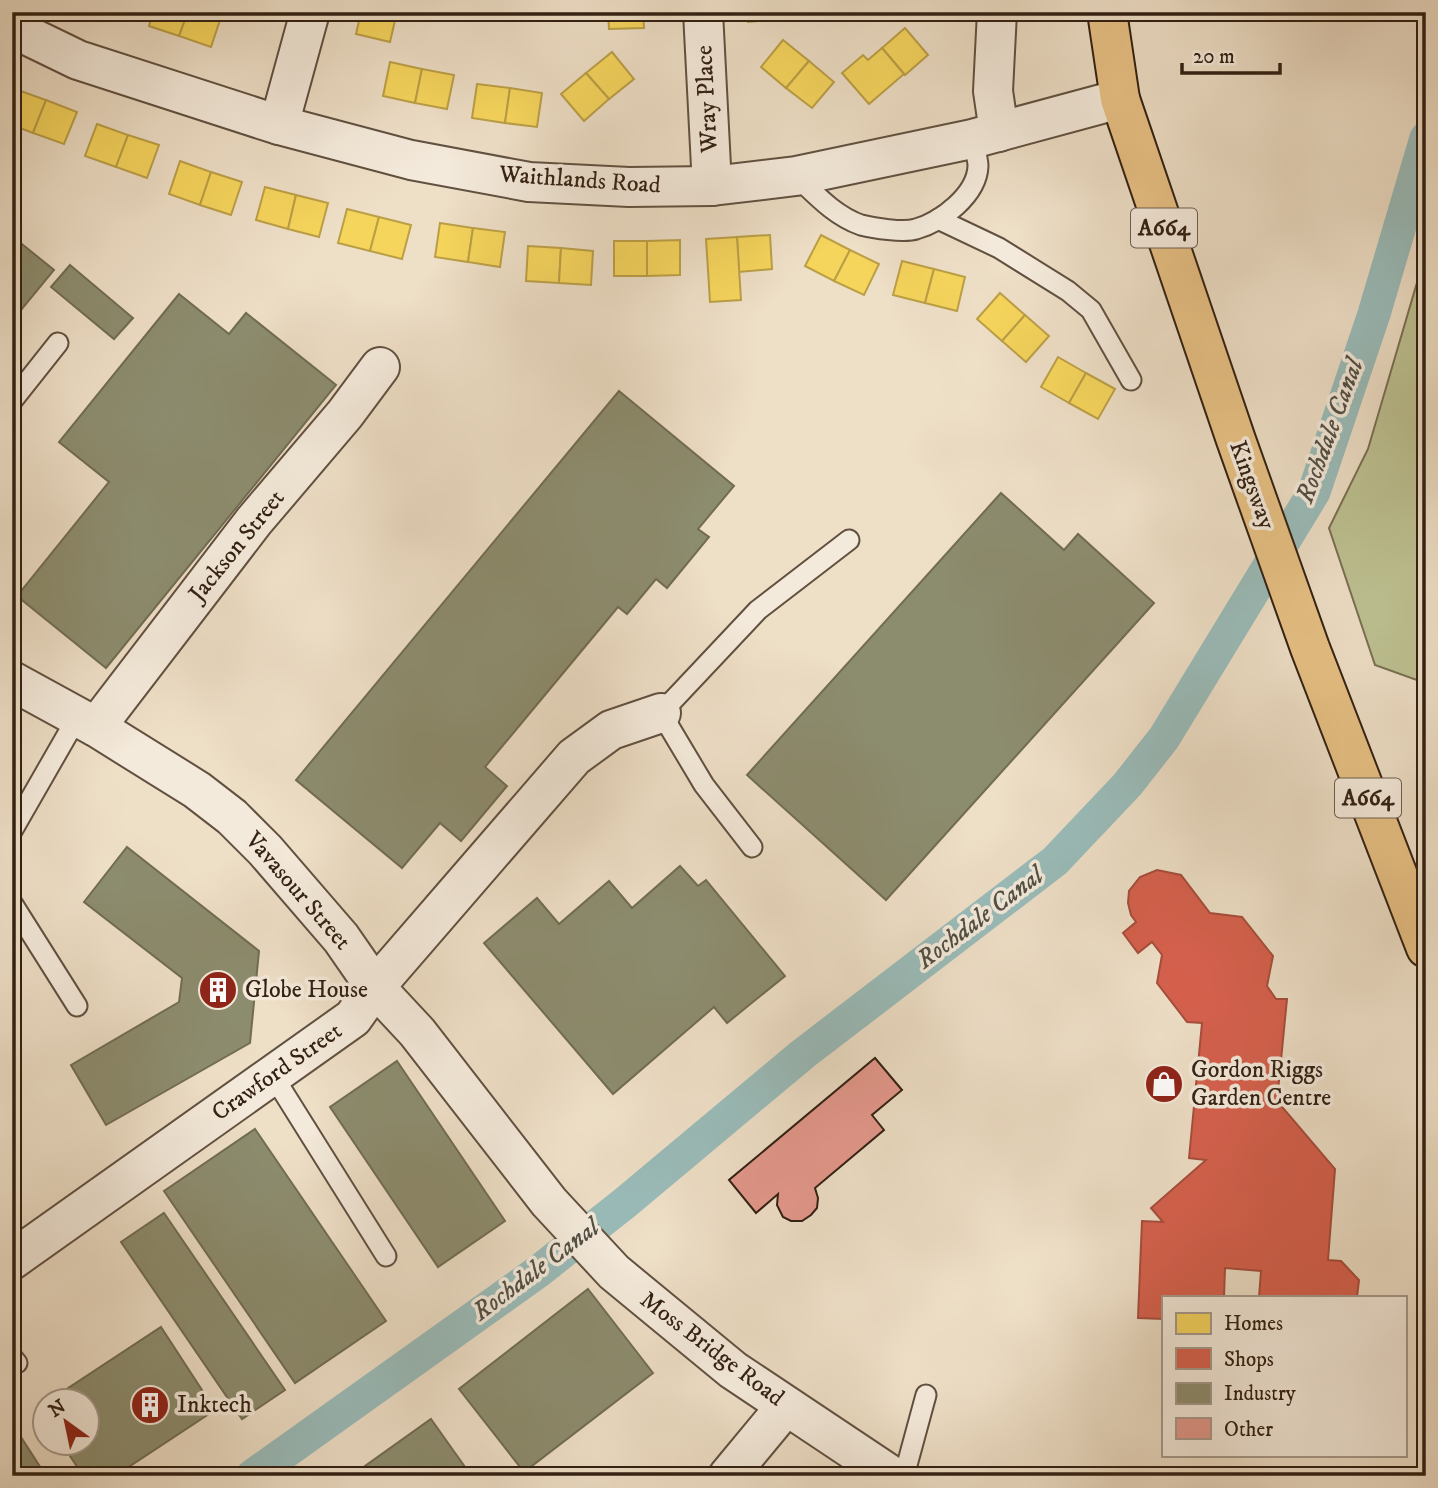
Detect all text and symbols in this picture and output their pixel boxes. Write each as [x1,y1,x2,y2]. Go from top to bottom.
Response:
scale bar [1182,32,1280,76]
street label: Wray Place [689,44,725,155]
text: 20 m [1193,44,1235,70]
street label: Waithlands Road [497,159,662,201]
road number: A664 [1131,208,1197,247]
water label: Rochdale Canal [1288,351,1372,508]
street label: Kingsway [1222,437,1282,534]
street label: Jackson Street [181,484,292,610]
road number: A664 [1335,778,1401,818]
street label: Vavasour Street [238,825,358,956]
water label: Rochdale Canal [909,857,1053,977]
building icon: Globe House [197,969,239,1011]
place label: Globe House [245,975,368,1005]
street label: Crawford Street [206,1016,348,1128]
place label: Gordon Riggs Garden Centre [1191,1055,1331,1113]
shop icon: Gordon Riggs Garden Centre [1143,1063,1185,1105]
water label: Rochdale Canal [465,1209,609,1329]
street label: Moss Bridge Road [634,1285,790,1413]
legend [1162,1296,1406,1456]
text: Homes [1224,1311,1283,1337]
text: Shops [1224,1347,1274,1373]
text: Industry [1224,1381,1297,1407]
building icon: Inktech [129,1384,171,1426]
north arrow [32,1386,102,1456]
place label: Inktech [177,1390,252,1420]
text: N [45,1395,71,1423]
text: Other [1224,1417,1273,1443]

